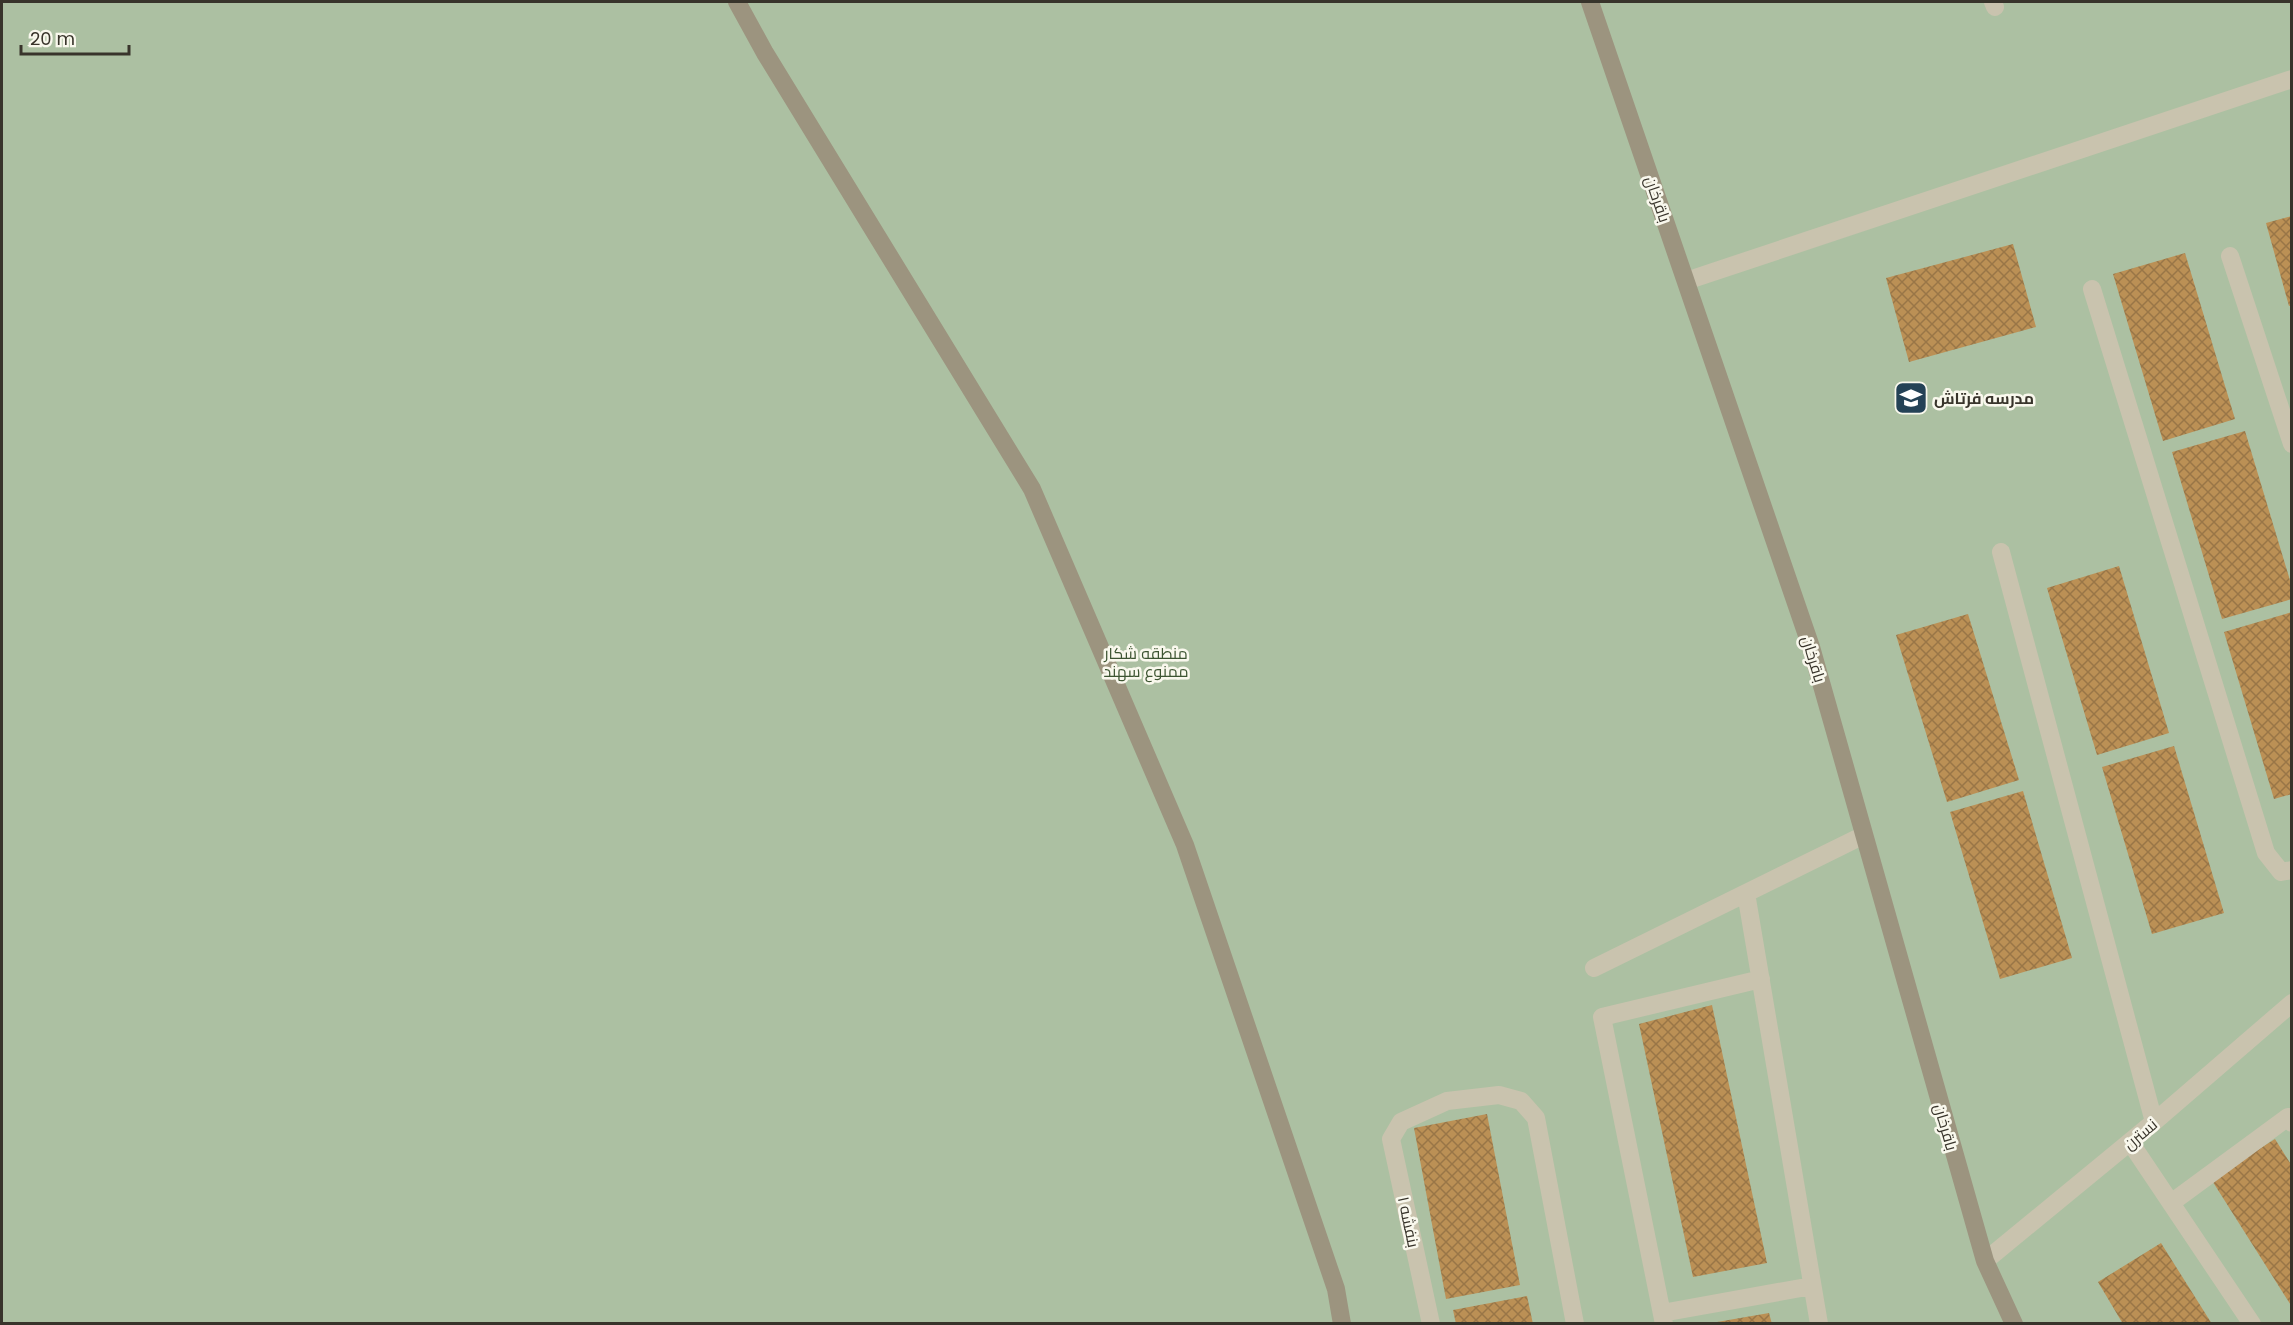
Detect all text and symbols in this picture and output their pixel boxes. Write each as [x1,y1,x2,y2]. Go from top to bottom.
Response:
scale bar [21,18,129,56]
text: 20 m [30,26,75,51]
street label: باقرخان [1639,173,1676,225]
school or university icon: مدرسه فرتاش [1893,380,1929,416]
place label: مدرسه فرتاش [1934,387,2034,410]
street label: باقرخان [1796,633,1832,685]
park label: منطقه شکار ممنوع سهند [1103,642,1189,683]
street label: باقرخان [1928,1101,1963,1153]
street label: نسترن [2118,1113,2162,1155]
street label: بنفشه ۱ [1392,1195,1425,1250]

